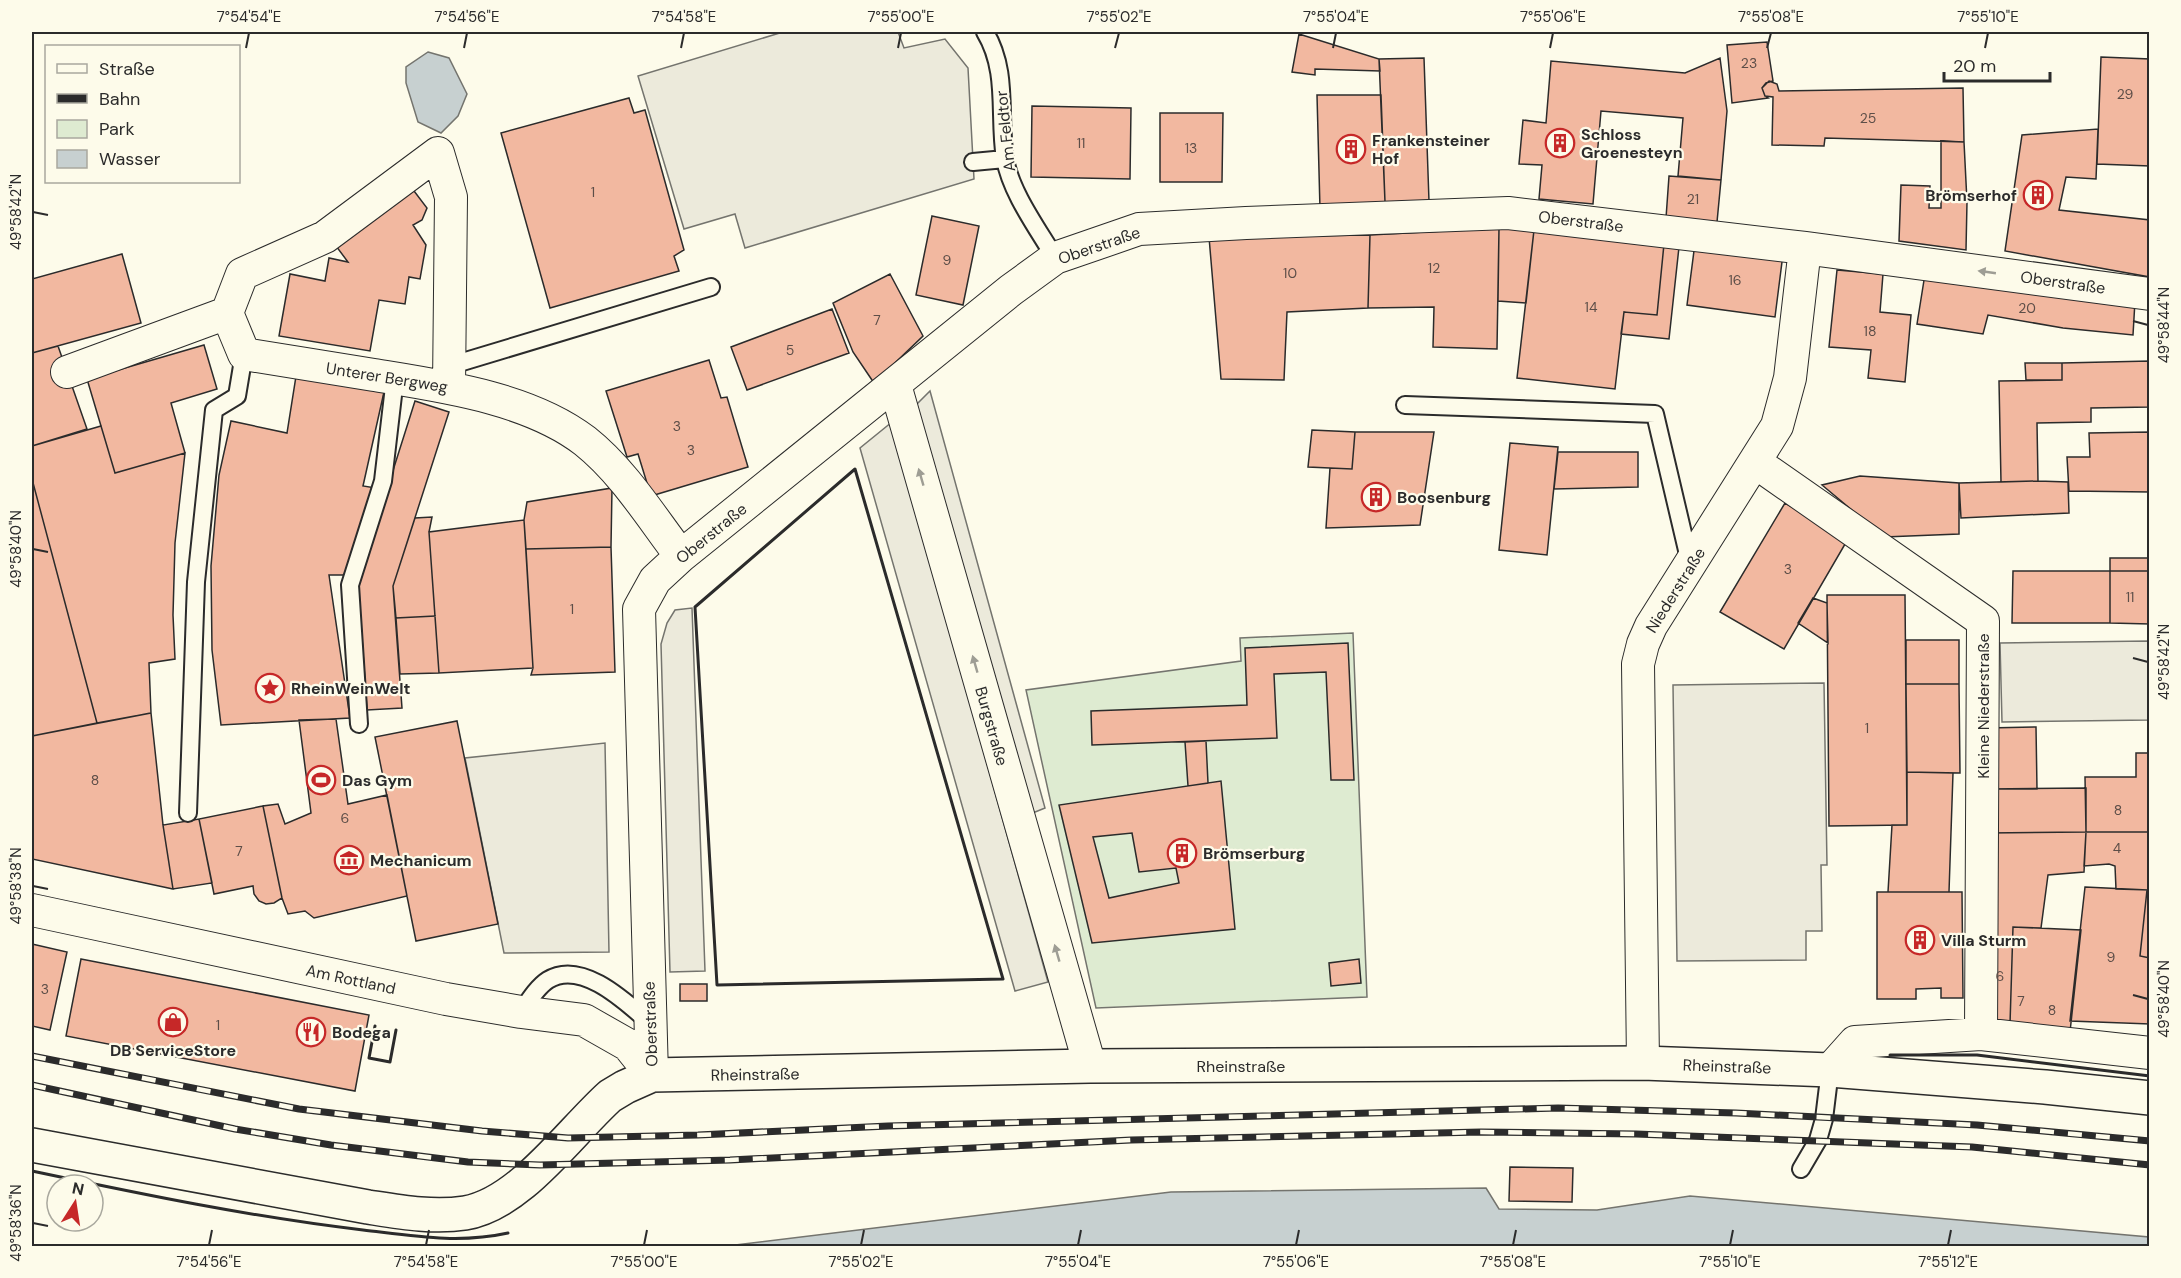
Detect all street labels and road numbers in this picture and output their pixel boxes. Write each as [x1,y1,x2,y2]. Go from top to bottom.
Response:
street label: Am Feldtor [991,89,1020,173]
street label: Oberstraße [1537,206,1625,237]
street label: Oberstraße [1055,222,1143,269]
street label: Oberstraße [2019,266,2107,299]
street label: Unterer Bergweg [325,358,449,397]
street label: Oberstraße [672,498,751,568]
street label: Niederstraße [1641,544,1710,637]
street label: Kleine Niederstraße [1973,633,1994,779]
street label: Burgstraße [970,684,1013,768]
street label: Am Rottland [304,960,398,999]
street label: Oberstraße [639,981,662,1067]
street label: Rheinstraße [1682,1054,1772,1079]
street label: Rheinstraße [1197,1056,1285,1077]
street label: Rheinstraße [710,1063,800,1086]

